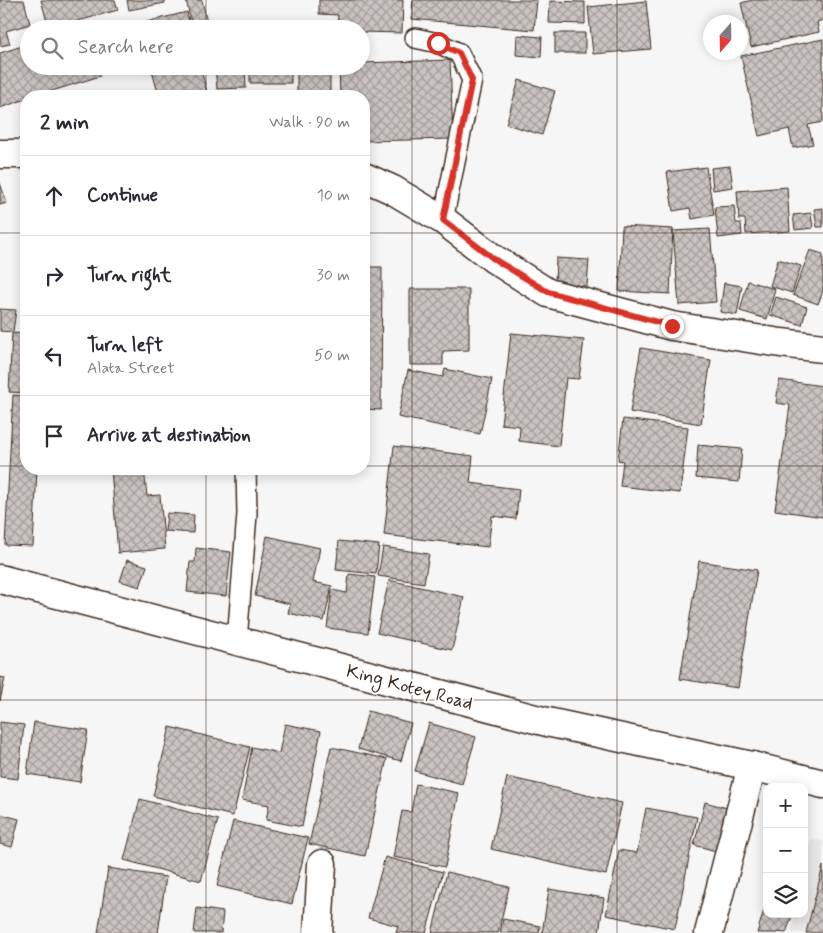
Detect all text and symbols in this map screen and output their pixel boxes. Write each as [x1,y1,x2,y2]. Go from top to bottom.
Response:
north arrow [703,15,748,60]
search box [20,20,370,75]
route start [427,32,450,55]
icon: search [38,34,66,62]
text: Search here [78,35,174,60]
text: 2 min [40,109,89,137]
text: Walk · 90 m [269,112,350,133]
icon: ahead [40,182,68,210]
text: Continue [87,183,158,208]
text: 10 m [317,185,350,206]
icon: right [40,262,68,290]
text: Turn right [87,263,171,288]
text: 30 m [317,265,350,286]
route end [661,315,684,338]
text: Turn left [87,333,163,358]
icon: left [40,342,68,370]
text: 50 m [314,345,350,366]
text: Alata Street [87,358,175,379]
icon: arrive [40,422,68,450]
text: Arrive at destination [87,423,251,448]
street label: King Kotey Road [343,659,476,718]
map controls [763,783,808,918]
button: + [763,783,808,828]
button: − [763,828,808,873]
button: layers [763,873,808,918]

